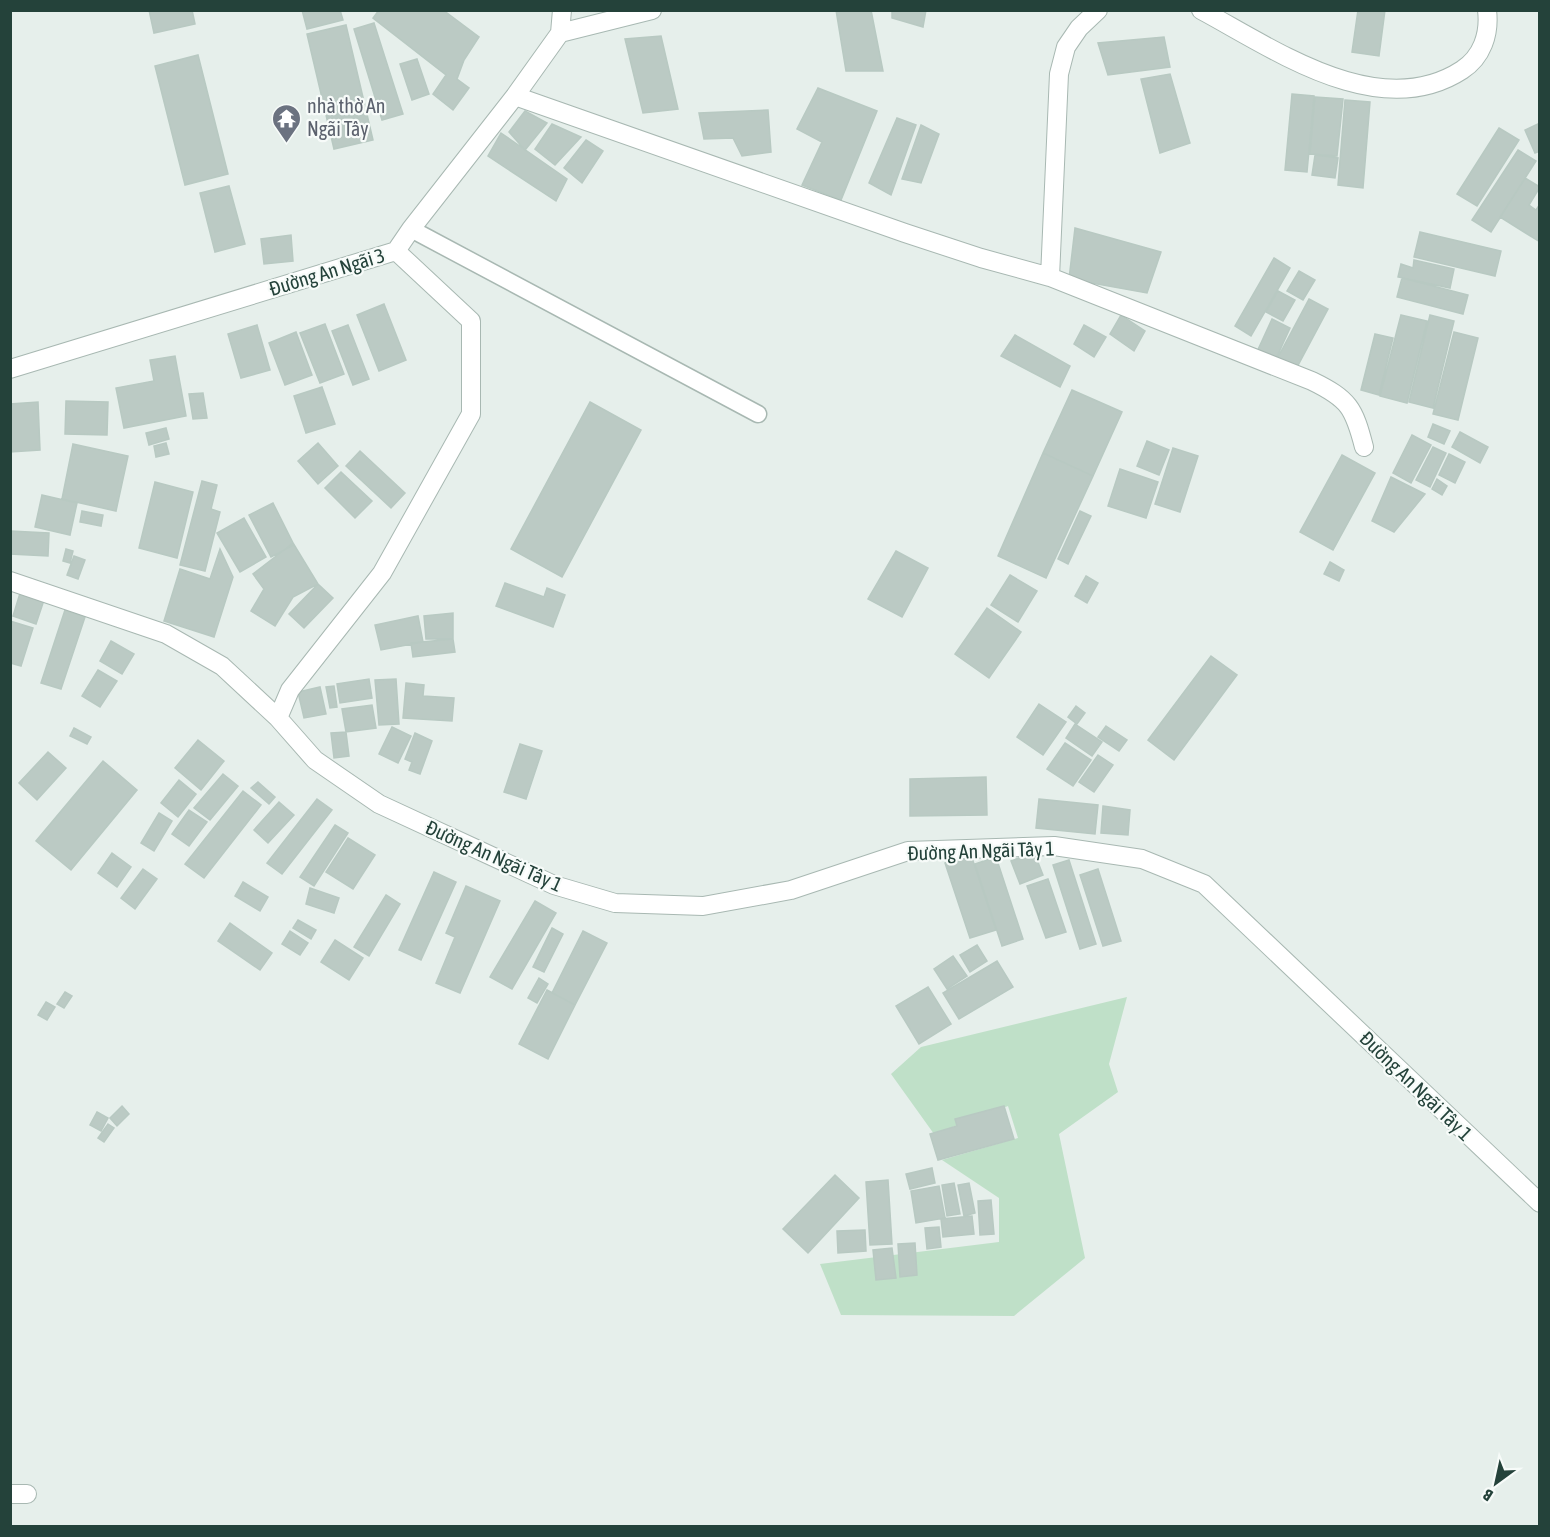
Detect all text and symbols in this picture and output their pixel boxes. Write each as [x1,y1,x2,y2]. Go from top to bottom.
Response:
place label: nhà thờ An Ngãi Tây [307,94,386,140]
temple icon: nhà thờ An Ngãi Tây [270,102,302,144]
street label: Đường An Ngãi 3 [266,243,387,300]
street label: Đường An Ngãi Tây 1 [422,815,566,896]
street label: Đường An Ngãi Tây 1 [907,836,1055,865]
street label: Đường An Ngãi Tây 1 [1355,1026,1477,1145]
north arrow [1466,1453,1526,1513]
text: B [1479,1486,1496,1505]

